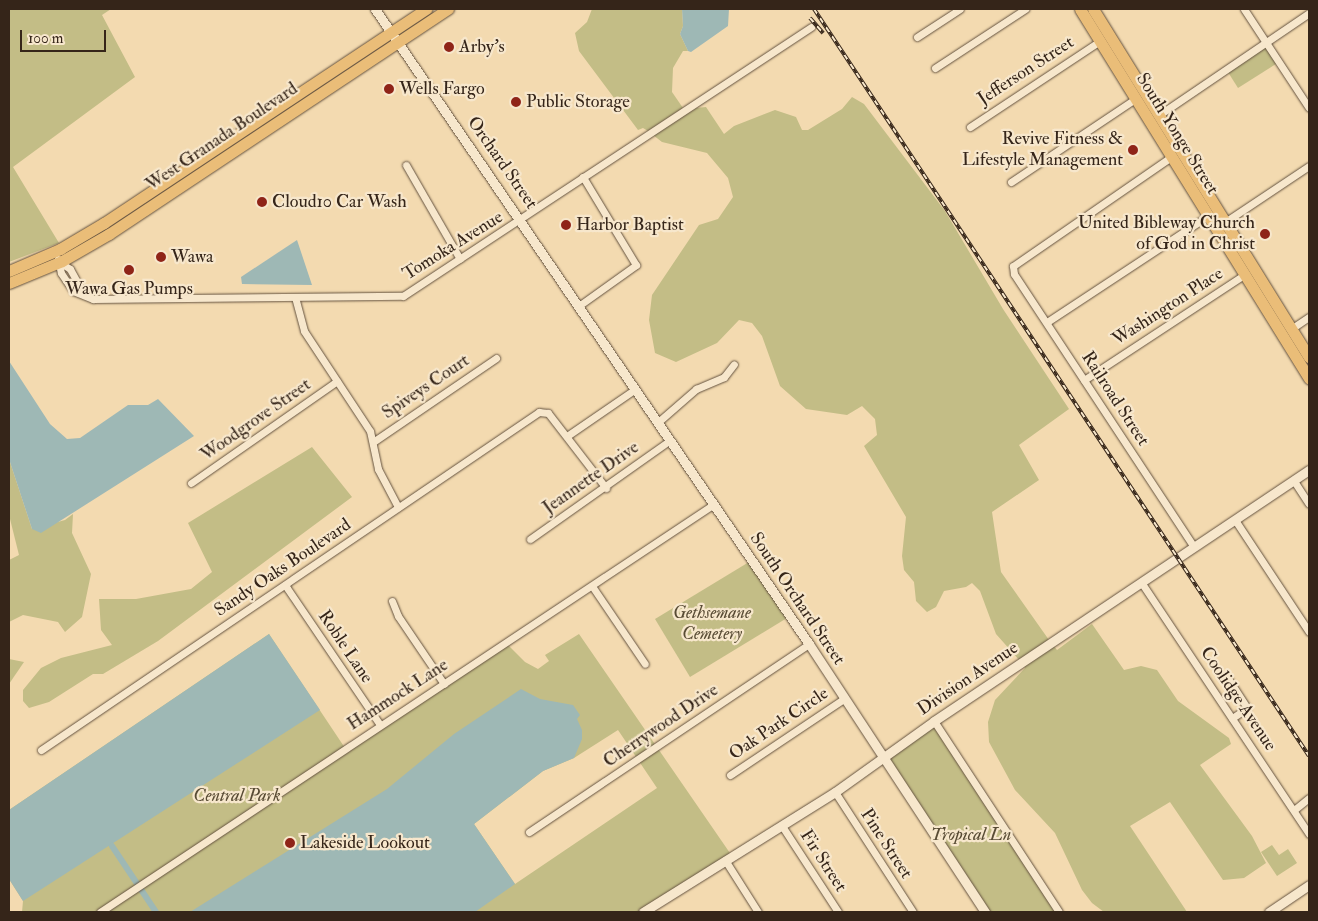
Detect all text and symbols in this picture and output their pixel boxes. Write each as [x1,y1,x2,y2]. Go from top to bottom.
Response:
scale bar [22,20,109,52]
text: 100 m [28,29,63,48]
street label: Jefferson Street [974,32,1078,110]
place label: Arby's [459,36,505,58]
marker: Arby's [443,41,455,53]
street label: South Yonge Street [1131,69,1223,199]
street label: West Granada Boulevard [142,78,302,196]
place label: Wells Fargo [399,78,485,100]
marker: Wells Fargo [383,83,395,95]
place label: Public Storage [526,91,630,113]
marker: Public Storage [510,96,522,108]
street label: Orchard Street [462,113,542,213]
place label: Revive Fitness & Lifestyle Management [962,129,1123,172]
marker: Revive Fitness & Lifestyle Management [1127,144,1139,156]
place label: Cloud10 Car Wash [272,191,407,213]
marker: Cloud10 Car Wash [256,196,268,208]
street label: Tomoka Avenue [399,207,507,285]
place label: United Bibleway Church of God in Christ [1078,213,1255,255]
place label: Harbor Baptist [576,214,684,236]
marker: Harbor Baptist [560,219,572,231]
marker: United Bibleway Church of God in Christ [1259,228,1271,240]
place label: Wawa [171,246,213,268]
marker: Wawa [155,251,167,263]
street label: Washington Place [1109,263,1227,351]
marker: Wawa Gas Pumps [123,264,135,276]
place label: Wawa Gas Pumps [65,278,193,300]
street label: Railroad Street [1076,348,1154,450]
street label: Spiveys Court [378,350,474,424]
street label: Woodgrove Street [197,374,315,466]
street label: Jeannette Drive [539,437,643,519]
street label: Sandy Oaks Boulevard [211,514,355,622]
street label: South Orchard Street [745,529,849,669]
park label: Gethsemane Cemetery [673,603,751,646]
street label: Roble Lane [313,606,377,688]
street label: Division Avenue [914,637,1022,721]
street label: Coolidge Avenue [1195,643,1281,755]
street label: Hammock Lane [344,654,452,736]
street label: Cherrywood Drive [600,680,722,772]
street label: Oak Park Circle [725,683,833,765]
park label: Central Park [193,785,281,807]
street label: Pine Street [855,805,917,883]
park label: Tropical Ln [931,824,1011,846]
street label: Fir Street [795,826,851,896]
place label: Lakeside Lookout [300,832,430,854]
marker: Lakeside Lookout [284,837,296,849]

